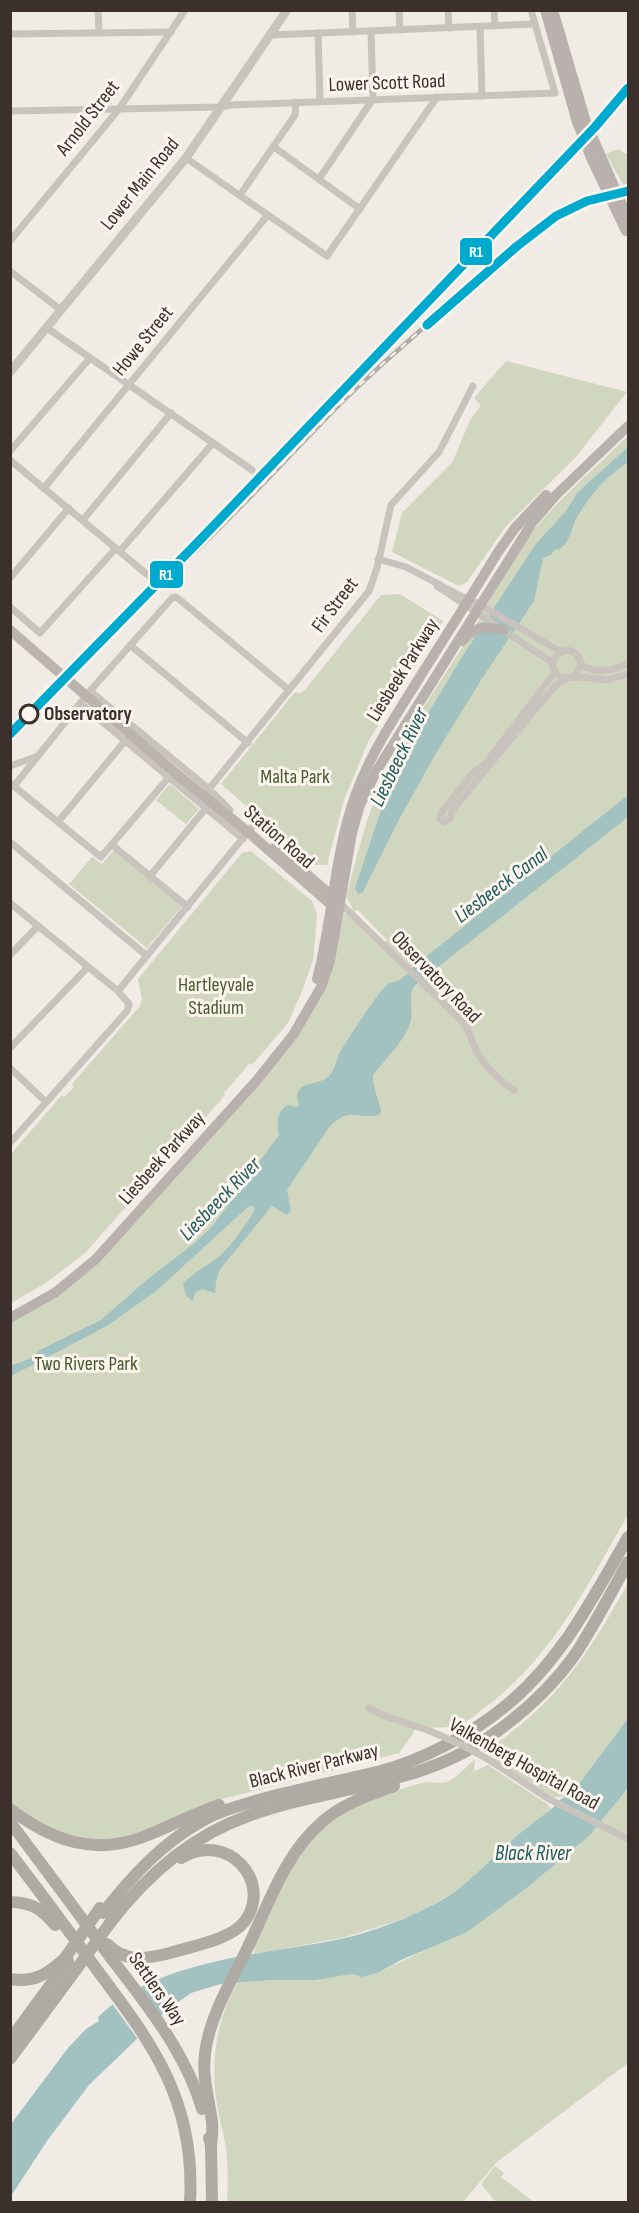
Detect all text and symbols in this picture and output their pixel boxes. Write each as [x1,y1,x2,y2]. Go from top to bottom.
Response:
street label: Lower Scott Road [328,69,446,97]
street label: Arnold Street [51,76,125,161]
street label: Lower Main Road [95,133,185,235]
line badge: R1 [459,237,493,266]
text: R1 [469,243,484,262]
street label: Howe Street [108,301,178,381]
line badge: R1 [149,560,184,589]
text: R1 [159,566,174,585]
street label: Fir Street [307,573,363,637]
street label: Liesbeek Parkway [362,614,444,726]
place label: Observatory [44,702,133,726]
water label: Liesbeeck River [364,703,434,810]
marker: Observatory [19,704,39,724]
park label: Malta Park [260,765,330,789]
street label: Station Road [239,800,319,874]
water label: Liesbeeck Canal [449,841,554,928]
street label: Observatory Road [386,926,486,1028]
park label: Hartleyvale Stadium [178,973,254,1020]
street label: Liesbeek Parkway [114,1106,210,1210]
water label: Liesbeeck River [174,1151,267,1246]
park label: Two Rivers Park [34,1352,138,1376]
street label: Valkenberg Hospital Road [445,1713,603,1815]
street label: Black River Parkway [247,1738,381,1794]
water label: Black River [495,1841,572,1866]
street label: Settlers Way [123,1948,191,2031]

